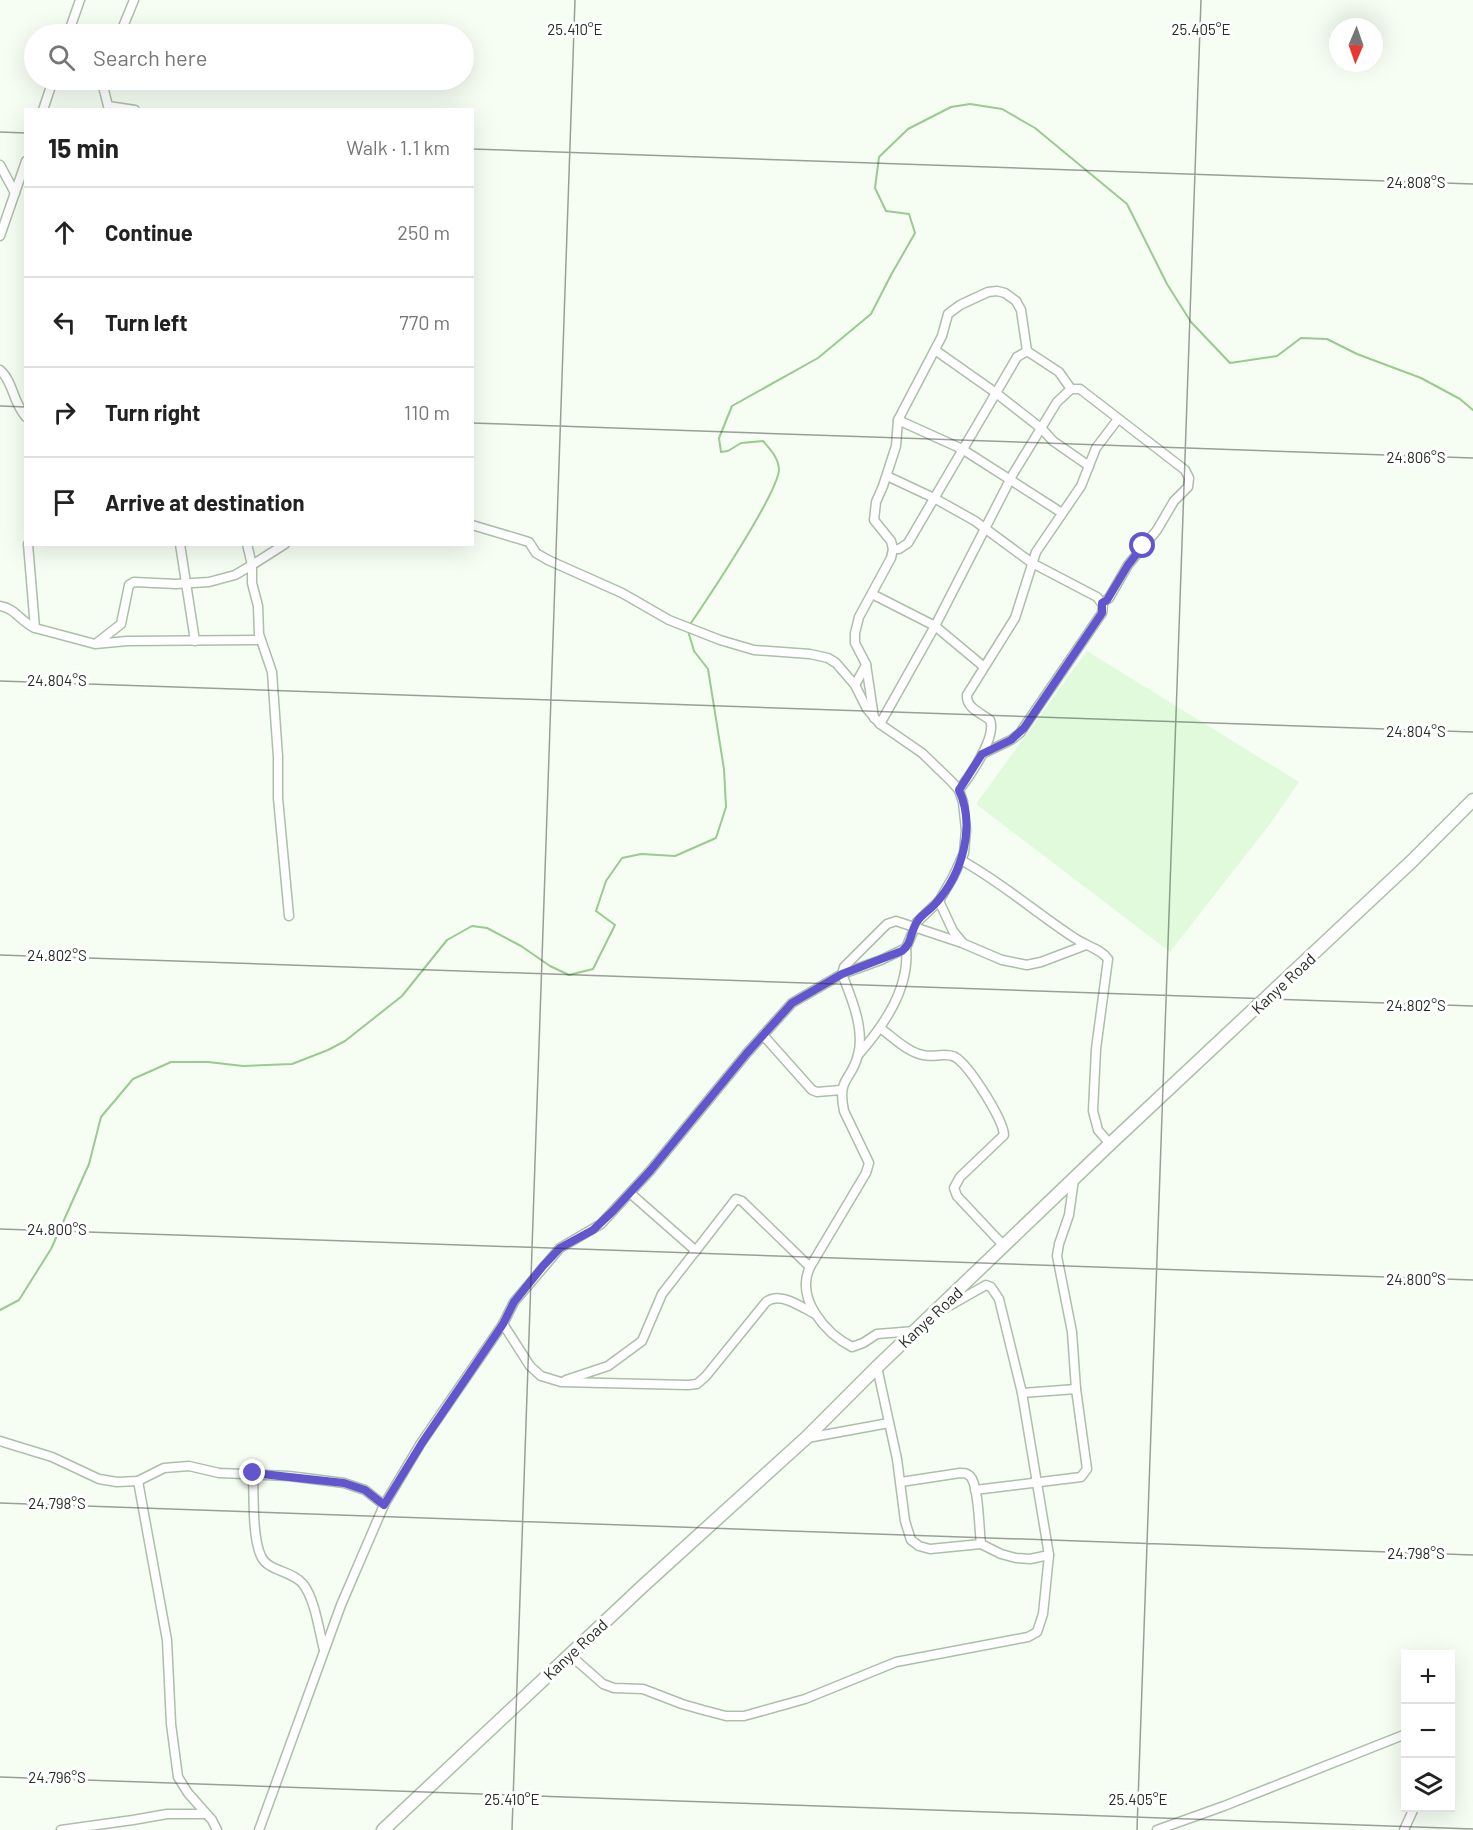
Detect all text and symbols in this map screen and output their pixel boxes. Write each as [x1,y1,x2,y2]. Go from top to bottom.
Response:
north arrow [1329,18,1383,72]
text: 25.410°E [547,20,603,38]
text: 25.405°E [1171,20,1231,38]
search box [24,24,474,90]
icon: search [45,41,78,74]
text: Search here [93,44,207,70]
text: 15 min [48,132,119,163]
text: Walk · 1.1 km [346,135,450,159]
text: 24.808°S [1386,173,1446,191]
icon: ahead [48,216,81,249]
text: Continue [105,219,193,245]
text: 250 m [397,220,450,244]
icon: left [48,306,81,339]
text: Turn left [105,309,188,335]
text: 770 m [399,310,450,334]
icon: right [48,396,81,429]
text: Turn right [105,399,200,425]
text: 110 m [404,400,450,424]
text: 24.806°S [1387,448,1445,466]
icon: arrive [48,486,81,519]
text: Arrive at destination [105,489,304,515]
route start [1129,532,1155,558]
text: 24.804°S [27,671,87,689]
text: 24.804°S [1386,722,1446,740]
text: 24.802°S [27,946,87,964]
street label: Kanye Road [1247,949,1319,1017]
text: 24.802°S [1386,996,1446,1014]
text: 24.800°S [27,1220,87,1238]
text: 24.800°S [1386,1270,1446,1288]
street label: Kanye Road [894,1283,966,1351]
route end [239,1459,265,1485]
text: 24.798°S [28,1494,86,1512]
text: 24.798°S [1387,1544,1445,1562]
street label: Kanye Road [539,1615,611,1683]
map controls [1401,1650,1455,1812]
button: + [1401,1650,1455,1704]
button: − [1401,1704,1455,1758]
button: layers [1401,1758,1455,1812]
text: 24.796°S [28,1768,86,1786]
text: 25.410°E [484,1790,540,1808]
text: 25.405°E [1108,1790,1168,1808]

